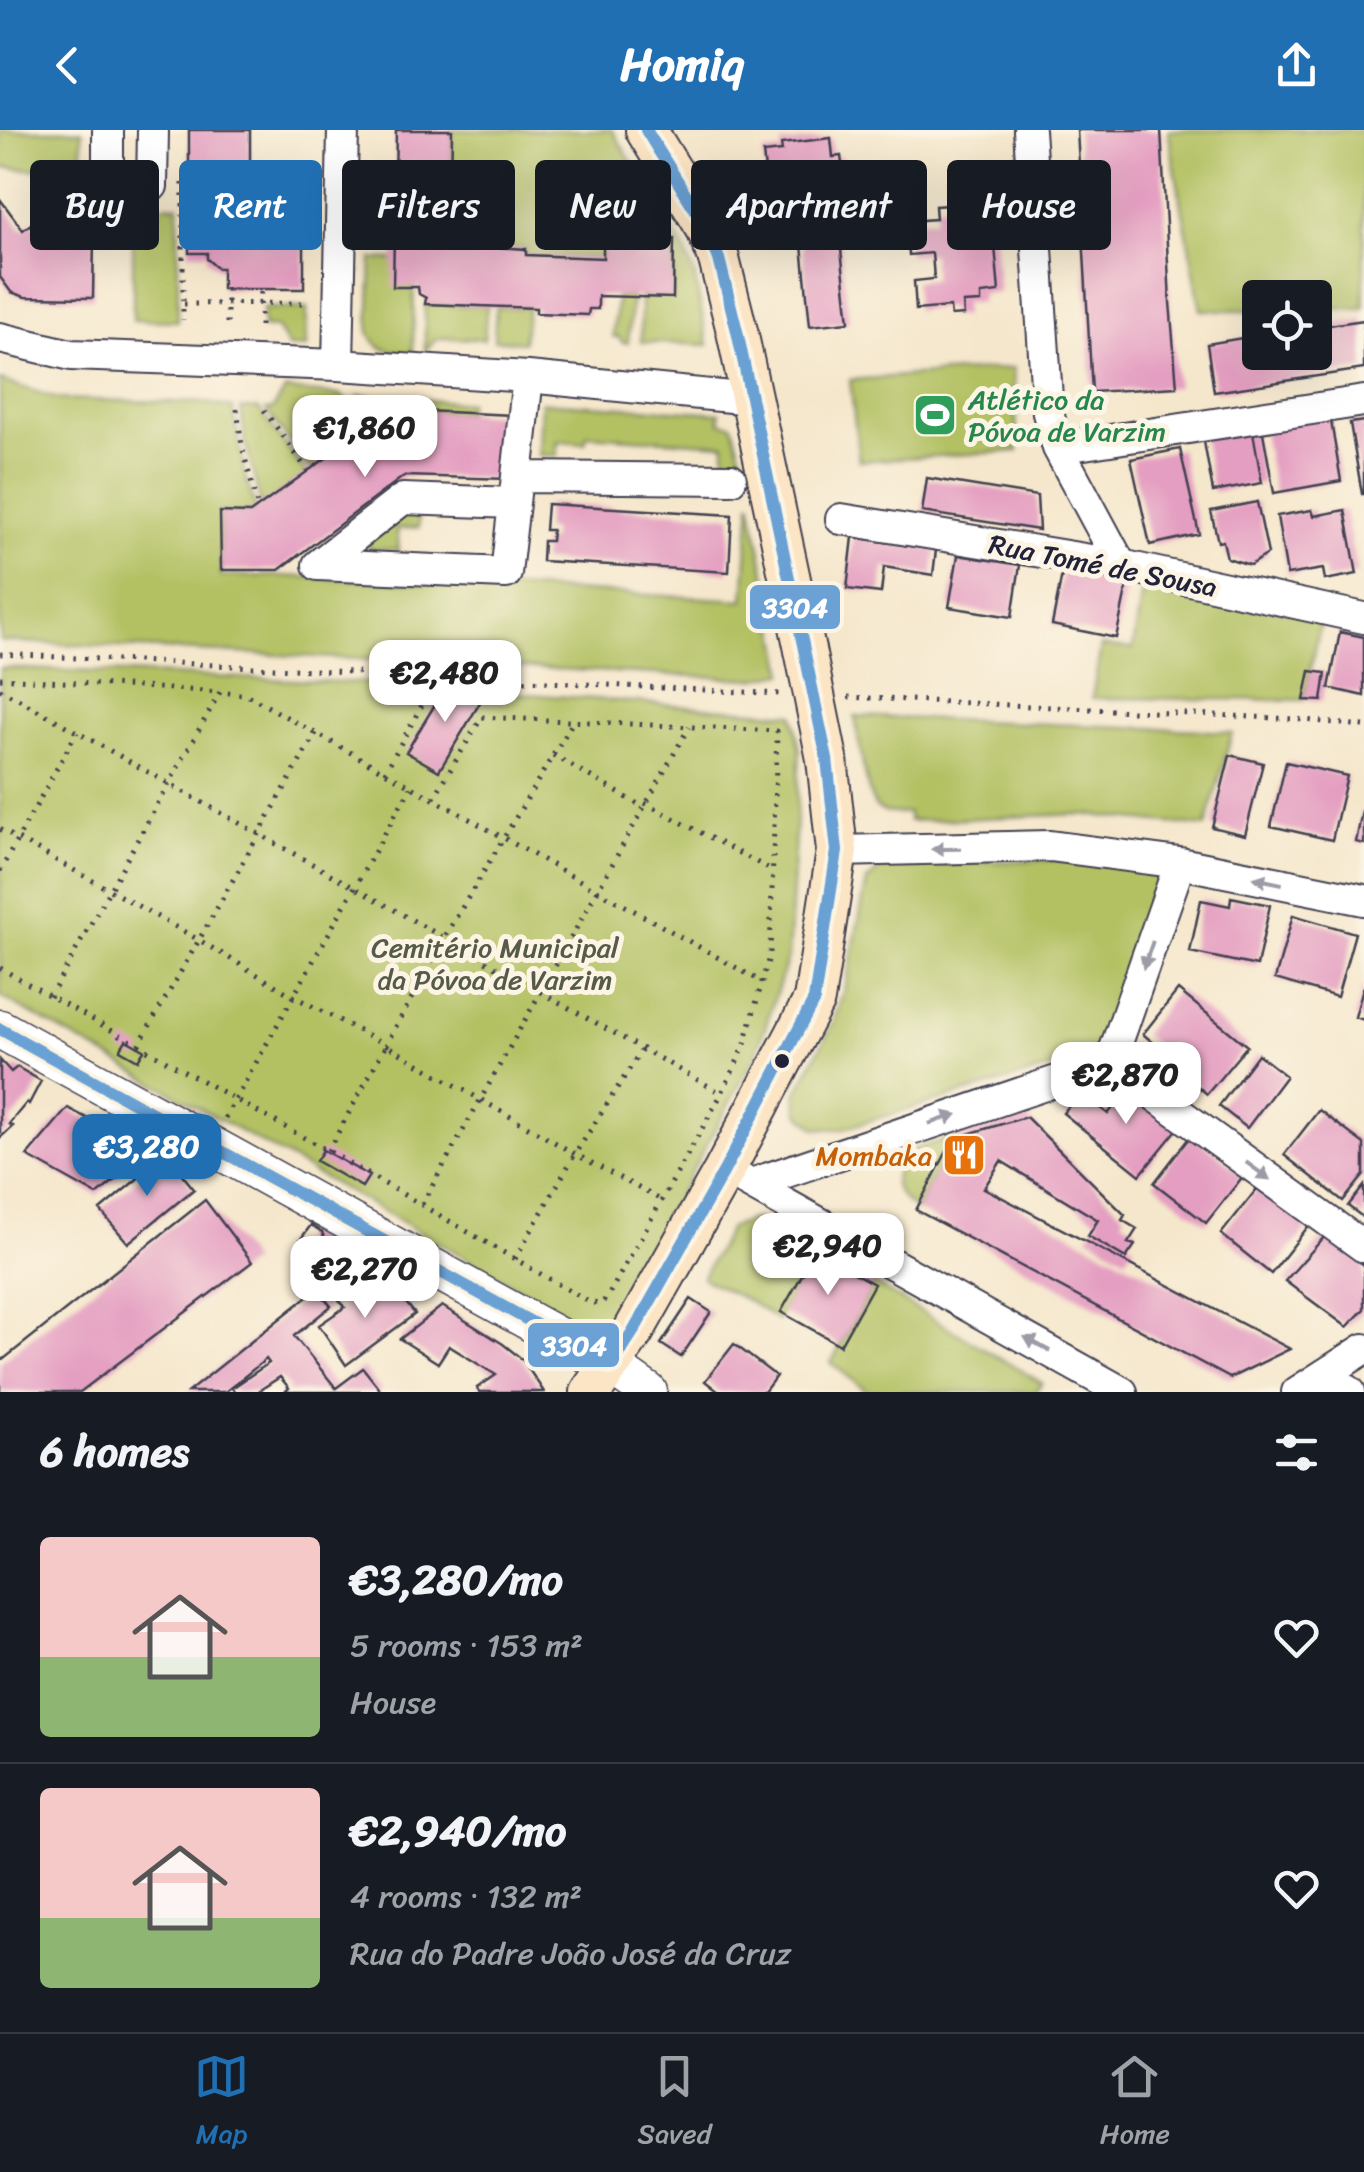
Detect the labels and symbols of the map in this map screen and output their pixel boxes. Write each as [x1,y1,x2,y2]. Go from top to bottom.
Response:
place label: Atlético da Póvoa de Varzim [967,375,1166,456]
sports icon: Atlético da Póvoa de Varzim [912,392,958,438]
pin: €1,860 [284,395,446,480]
street label: Rua Tomé de Sousa [985,519,1221,612]
line badge: 3304 [748,583,842,631]
text: 3304 [761,583,828,632]
pin: €2,480 [364,640,526,725]
one-way arrow [930,841,962,857]
one-way arrow [1253,872,1284,888]
park label: Cemitério Municipal da Póvoa de Varzim [371,923,620,1004]
one-way arrow [1140,940,1155,970]
pin: €2,870 [1045,1042,1207,1127]
unlabelled marker [772,1051,792,1071]
one-way arrow [928,1111,958,1126]
pin: €3,280 [66,1114,228,1199]
place label: Mombaka [815,1131,932,1180]
restaurant icon: Mombaka [941,1132,987,1178]
one-way arrow [1245,1161,1272,1180]
pin: €2,940 [747,1213,909,1298]
pin: €2,270 [284,1236,446,1321]
line badge: 3304 [526,1321,621,1369]
text: 3304 [540,1321,607,1370]
one-way arrow [1023,1336,1052,1353]

